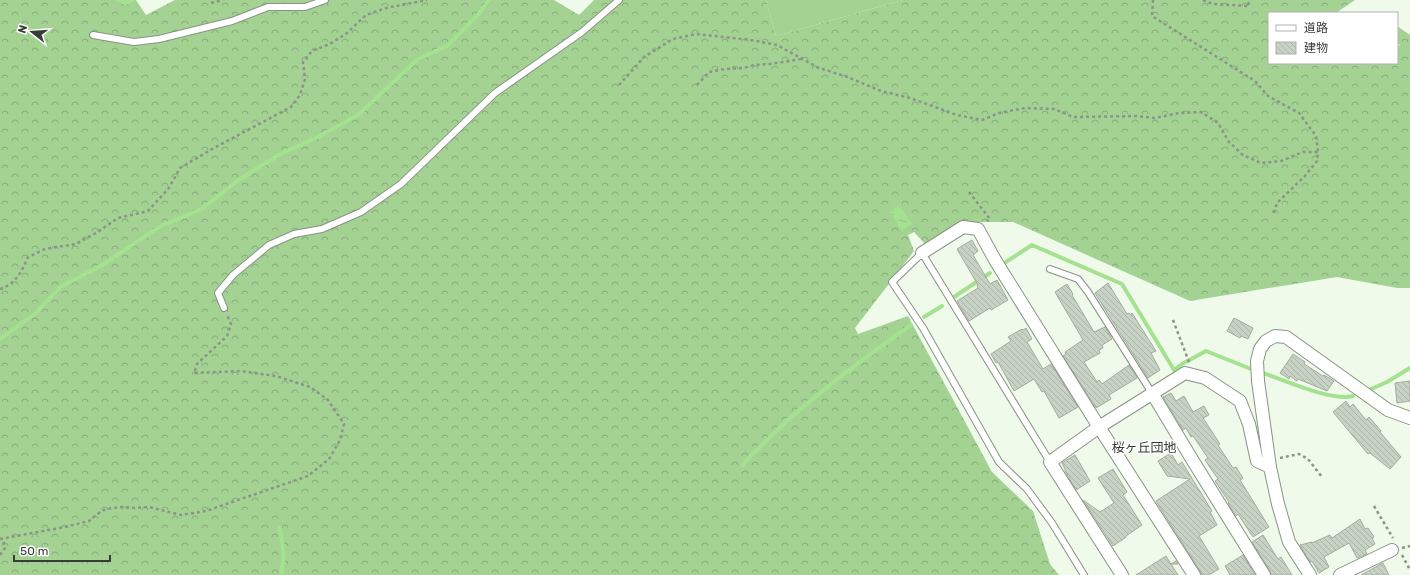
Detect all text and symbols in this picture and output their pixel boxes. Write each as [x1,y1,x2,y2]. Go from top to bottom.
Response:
north arrow [12,12,52,52]
legend [1268,12,1398,64]
text: 道路 [1304,21,1328,35]
text: N [16,23,30,35]
text: 建物 [1304,41,1328,55]
district label: 桜ヶ丘団地 [1111,440,1177,455]
scale bar [14,537,110,563]
text: 50 m [20,544,48,558]

